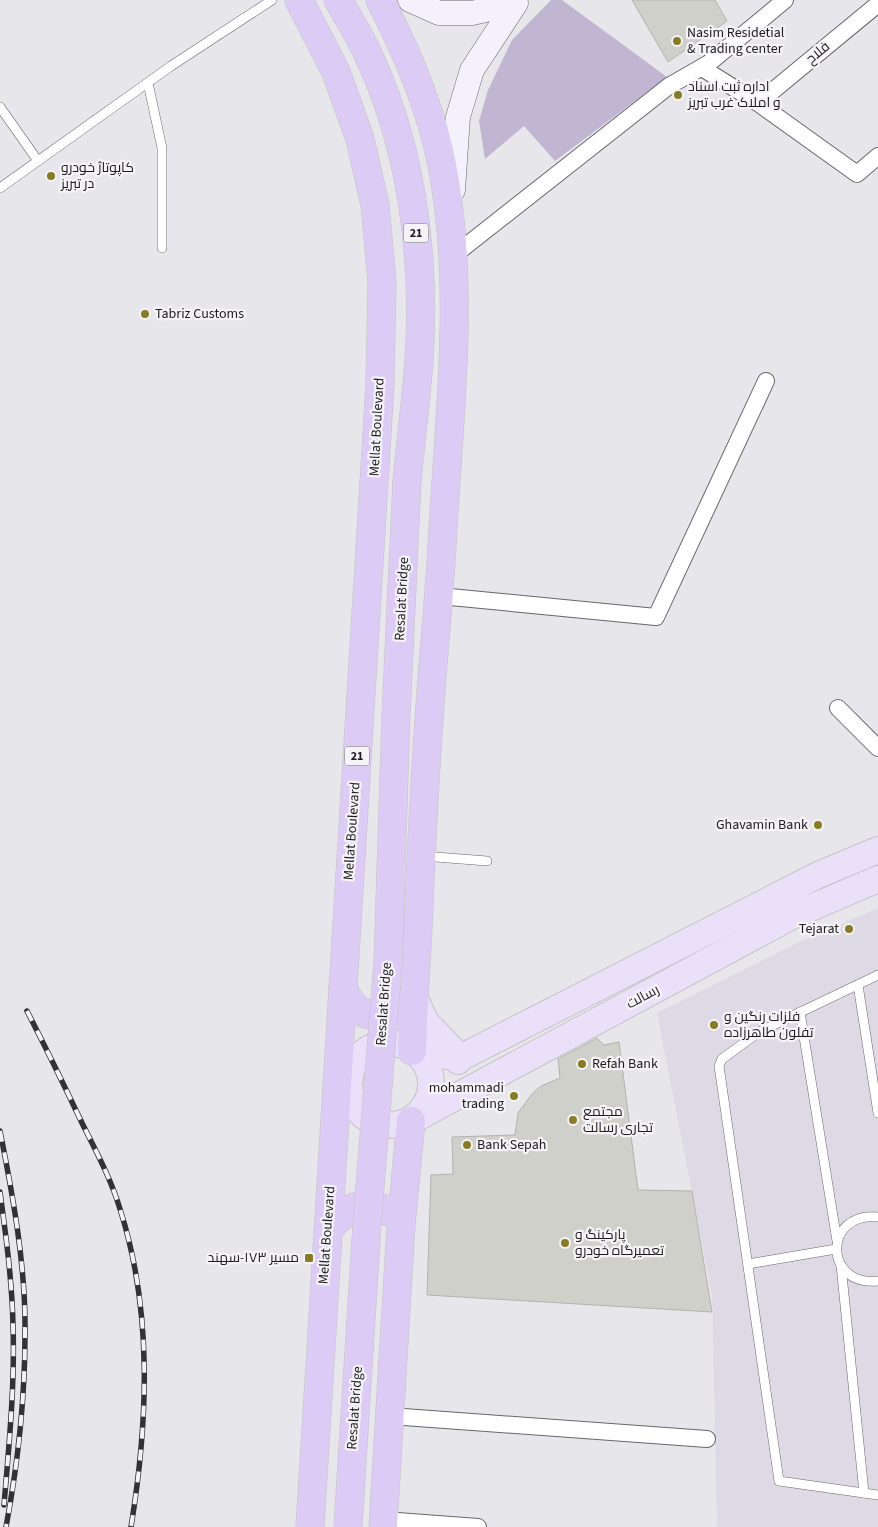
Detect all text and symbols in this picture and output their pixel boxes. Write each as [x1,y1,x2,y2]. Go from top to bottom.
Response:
place label: Nasim Residetial & Trading center [687,23,785,59]
marker: Nasim Residetial & Trading center [671,35,683,47]
street label: فلاح [802,37,834,69]
place label: اداره ثبت اسناد و املاک غرب تبریز [687,77,781,113]
marker: اداره ثبت اسناد و املاک غرب تبریز [672,89,684,101]
place label: کاپوتاژ خودرو در تبریز [60,158,134,194]
marker: کاپوتاژ خودرو در تبریز [45,170,57,182]
road number: 21 [404,224,428,242]
place label: Tabriz Customs [155,304,244,324]
marker: Tabriz Customs [139,308,151,320]
street label: Mellat Boulevard [364,377,390,477]
street label: Resalat Bridge [390,557,414,641]
road number: 21 [344,746,370,766]
street label: Mellat Boulevard [339,781,365,881]
place label: Ghavamin Bank [716,815,808,835]
marker: Ghavamin Bank [812,819,824,831]
place label: Tejarat [799,919,839,939]
marker: Tejarat [843,923,855,935]
street label: Resalat Bridge [371,961,397,1046]
street label: رسالت [623,980,663,1014]
place label: فلزات رنگین و تفلون طاهرزاده [724,1007,814,1043]
marker: فلزات رنگین و تفلون طاهرزاده [708,1019,720,1031]
place label: Refah Bank [592,1054,658,1074]
marker: Refah Bank [576,1058,588,1070]
place label: mohammadi trading [429,1078,504,1114]
marker: mohammadi trading [508,1090,520,1102]
place label: مجتمع تجاری رسالت [583,1102,653,1138]
marker: مجتمع تجاری رسالت [567,1114,579,1126]
place label: Bank Sepah [477,1135,546,1155]
marker: Bank Sepah [461,1139,473,1151]
street label: Mellat Boulevard [314,1185,340,1285]
place label: پارکینگ و تعمیرگاه خودرو [575,1225,664,1261]
marker: پارکینگ و تعمیرگاه خودرو [559,1237,571,1249]
place label: مسیر ۱۷۳-سهند [208,1248,299,1268]
marker: مسیر ۱۷۳-سهند [303,1252,315,1264]
street label: Resalat Bridge [342,1365,368,1450]

